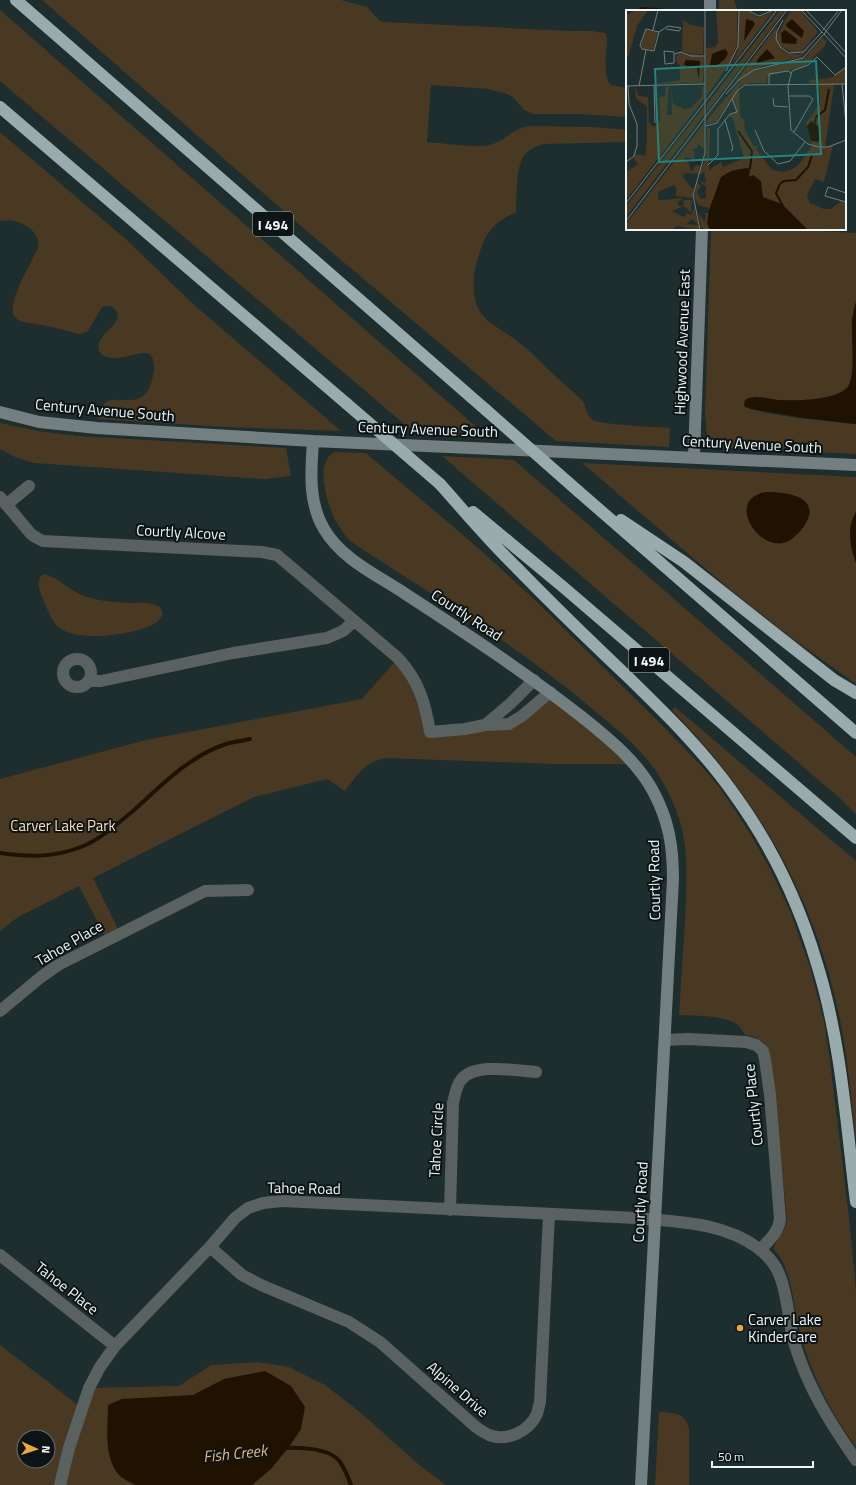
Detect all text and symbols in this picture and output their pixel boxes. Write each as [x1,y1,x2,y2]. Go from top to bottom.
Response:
inset map [626,10,846,230]
road number: I 494 [253,212,293,236]
street label: Highwood Avenue East [668,268,696,415]
street label: Century Avenue South [34,392,176,428]
street label: Century Avenue South [358,415,498,443]
street label: Century Avenue South [681,429,823,459]
street label: Courtly Alcove [136,518,226,546]
street label: Courtly Road [427,583,507,647]
road number: I 494 [629,648,669,672]
park label: Carver Lake Park [10,814,116,837]
street label: Courtly Road [642,839,666,921]
street label: Tahoe Place [31,914,107,972]
street label: Courtly Place [737,1063,769,1147]
street label: Tahoe Circle [423,1102,449,1178]
street label: Courtly Road [626,1161,654,1243]
street label: Tahoe Road [267,1176,341,1200]
street label: Tahoe Place [30,1256,104,1320]
place label: Carver Lake KinderCare [748,1308,821,1348]
marker: Carver Lake KinderCare [735,1323,745,1333]
street label: Alpine Drive [422,1356,494,1422]
north arrow [16,1429,56,1469]
water label: Fish Creek [202,1438,270,1468]
scale bar [712,1443,813,1469]
text: N [38,1445,54,1454]
text: 50 m [718,1447,744,1466]

